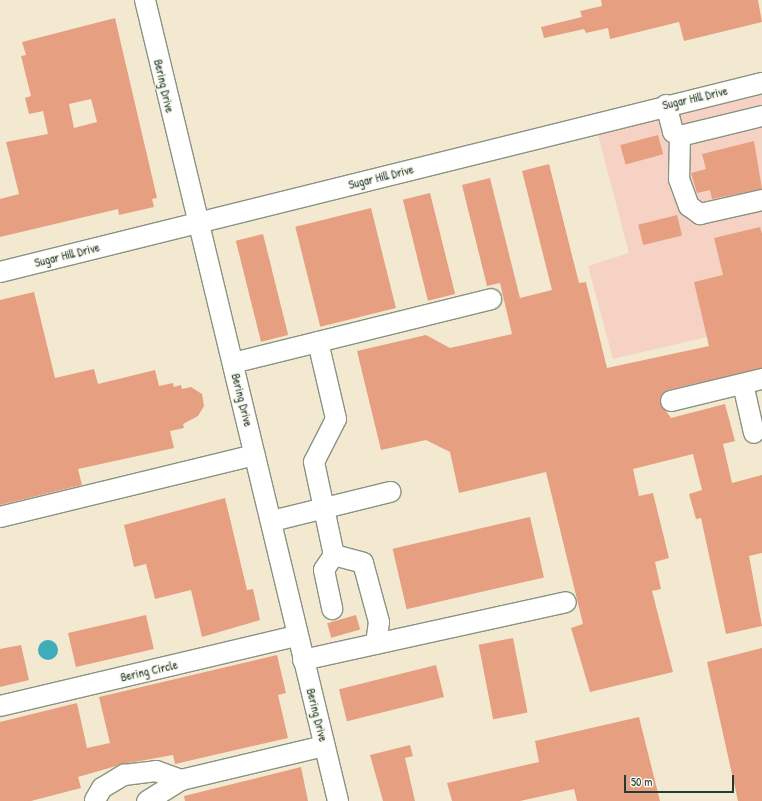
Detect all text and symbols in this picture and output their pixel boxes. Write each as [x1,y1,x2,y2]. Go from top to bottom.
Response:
street label: Bering Drive [151,58,177,114]
street label: Sugar Hill Drive [661,83,729,113]
street label: Sugar Hill Drive [347,162,415,192]
street label: Sugar Hill Drive [33,240,101,270]
street label: Bering Drive [228,372,256,428]
street label: Bering Circle [119,657,179,685]
street label: Bering Drive [303,687,331,743]
scale bar [626,767,736,793]
text: 50 m [631,773,652,790]

